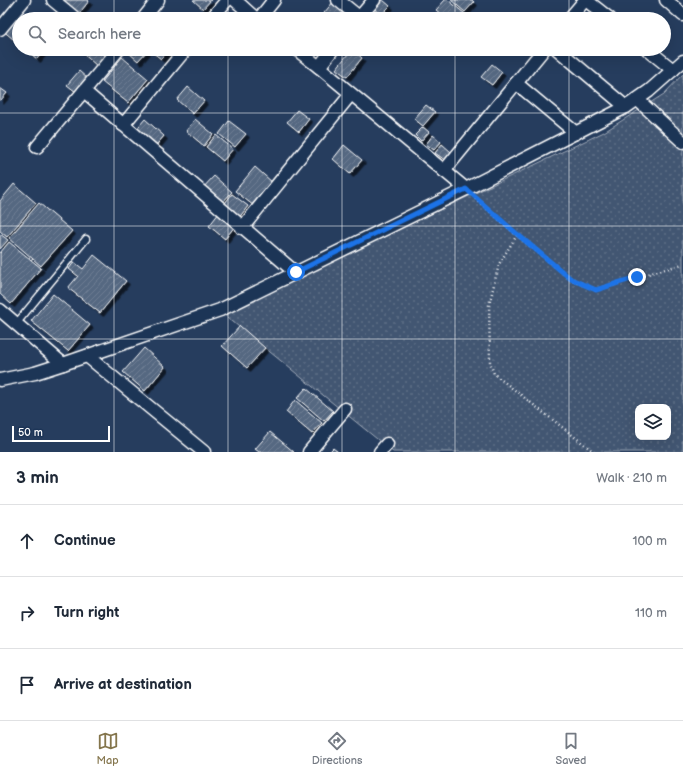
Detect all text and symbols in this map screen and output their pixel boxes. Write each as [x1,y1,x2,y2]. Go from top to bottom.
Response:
search box [12,12,671,56]
icon: search [26,23,48,45]
text: Search here [58,25,141,44]
route start [287,263,305,281]
route end [628,268,646,286]
map controls [635,404,671,440]
button: layers [635,404,671,440]
scale bar [12,424,110,443]
text: 50 m [18,426,43,439]
text: 3 min [16,468,59,488]
text: Walk · 210 m [596,470,667,486]
icon: ahead [16,530,38,552]
text: Continue [54,531,116,550]
text: 100 m [632,533,667,549]
icon: right [16,602,38,624]
text: Turn right [54,603,119,622]
text: 110 m [635,605,667,621]
icon: arrive [16,674,38,696]
text: Arrive at destination [54,675,192,694]
tab: Map [97,730,119,767]
tab: Directions [312,730,362,767]
tab: Saved [556,730,586,767]

